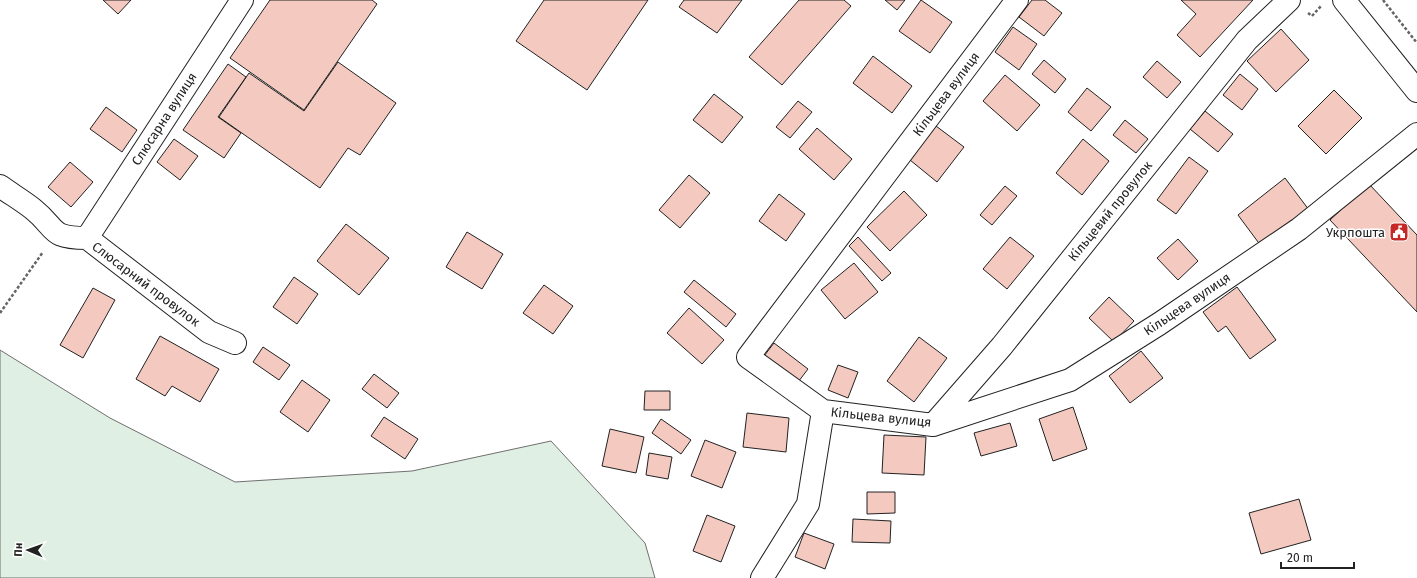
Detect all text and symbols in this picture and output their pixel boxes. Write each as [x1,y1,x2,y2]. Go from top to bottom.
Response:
street label: Кільцева вулиця [910,49,982,139]
street label: Слюсарна вулиця [128,70,200,168]
street label: Кільцевий провулок [1065,158,1155,264]
public building icon: Укрпошта [1388,221,1410,243]
place label: Укрпошта [1326,225,1385,240]
street label: Слюсарний провулок [89,239,203,330]
street label: Кільцева вулиця [1141,269,1233,339]
street label: Кільцева вулиця [830,404,932,430]
north arrow [8,530,48,570]
text: Пн [12,543,25,557]
scale bar [1281,544,1354,570]
text: 20 m [1287,551,1313,565]

